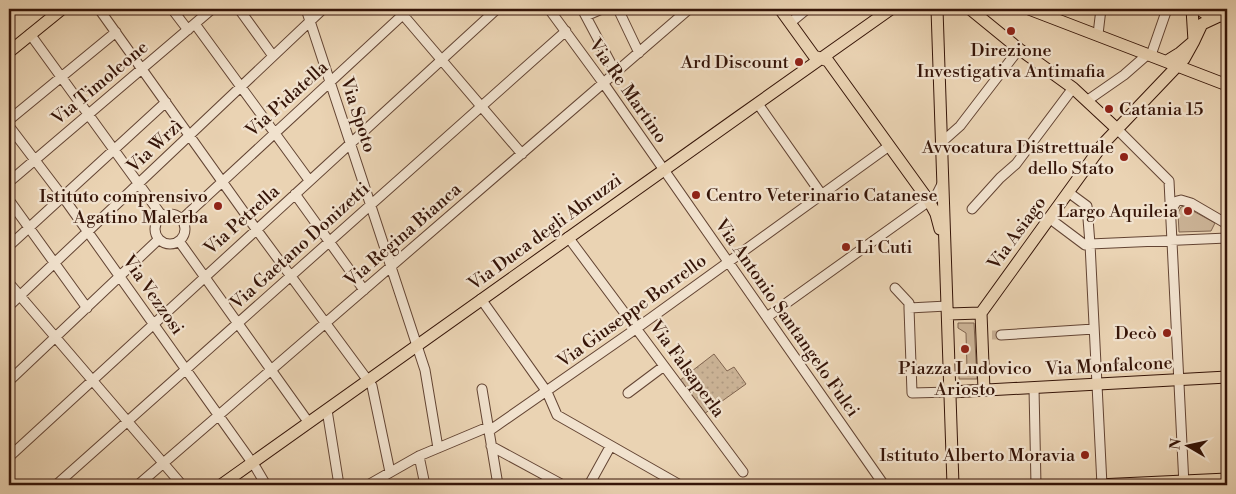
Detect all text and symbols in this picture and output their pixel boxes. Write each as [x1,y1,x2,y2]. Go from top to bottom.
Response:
marker: Direzione Investigativa Antimafia [1005,25,1017,37]
street label: Via Re Martino [583,34,672,148]
street label: Via Timoleone [46,36,153,131]
place label: Direzione Investigativa Antimafia [917,39,1106,83]
place label: Ard Discount [680,51,790,74]
street label: Via Pidatella [240,55,334,143]
marker: Ard Discount [793,56,805,68]
street label: Via Spoto [335,74,381,155]
place label: Catania 15 [1119,98,1203,121]
marker: Catania 15 [1103,103,1115,115]
street label: Via Wrzì [121,114,188,178]
place label: Avvocatura Distrettuale dello Stato [921,136,1114,180]
marker: Avvocatura Distrettuale dello Stato [1118,151,1130,163]
street label: Via Duca degli Abruzzi [463,168,626,296]
street label: Via Gaetano Donizetti [225,177,374,315]
street label: Via Regina Bianca [339,177,467,293]
street label: Via Petrella [199,180,285,261]
place label: Centro Veterinario Catanese [706,184,938,207]
place label: Istituto comprensivo Agatino Malerba [39,185,209,229]
marker: Centro Veterinario Catanese [690,189,702,201]
street label: Via Asiago [982,192,1051,275]
marker: Istituto comprensivo Agatino Malerba [212,200,224,212]
place label: Largo Aquileia [1057,200,1179,223]
marker: Largo Aquileia [1182,205,1194,217]
street label: Via Antonio Santangelo Fulci [709,214,864,422]
place label: Li Cuti [856,236,913,259]
marker: Li Cuti [840,241,852,253]
street label: Via Giuseppe Borrello [552,249,711,374]
street label: Via Vezzosi [117,250,189,339]
street label: Via Falsaperla [644,315,730,423]
place label: Decò [1115,322,1157,345]
marker: Decò [1161,327,1173,339]
marker: Piazza Ludovico Ariosto [959,343,971,355]
street label: Via Monfalcone [1044,351,1173,381]
place label: Piazza Ludovico Ariosto [898,357,1032,401]
north arrow [1164,422,1214,472]
text: N [1166,437,1186,451]
place label: Istituto Alberto Moravia [879,444,1076,467]
marker: Istituto Alberto Moravia [1079,449,1091,461]

